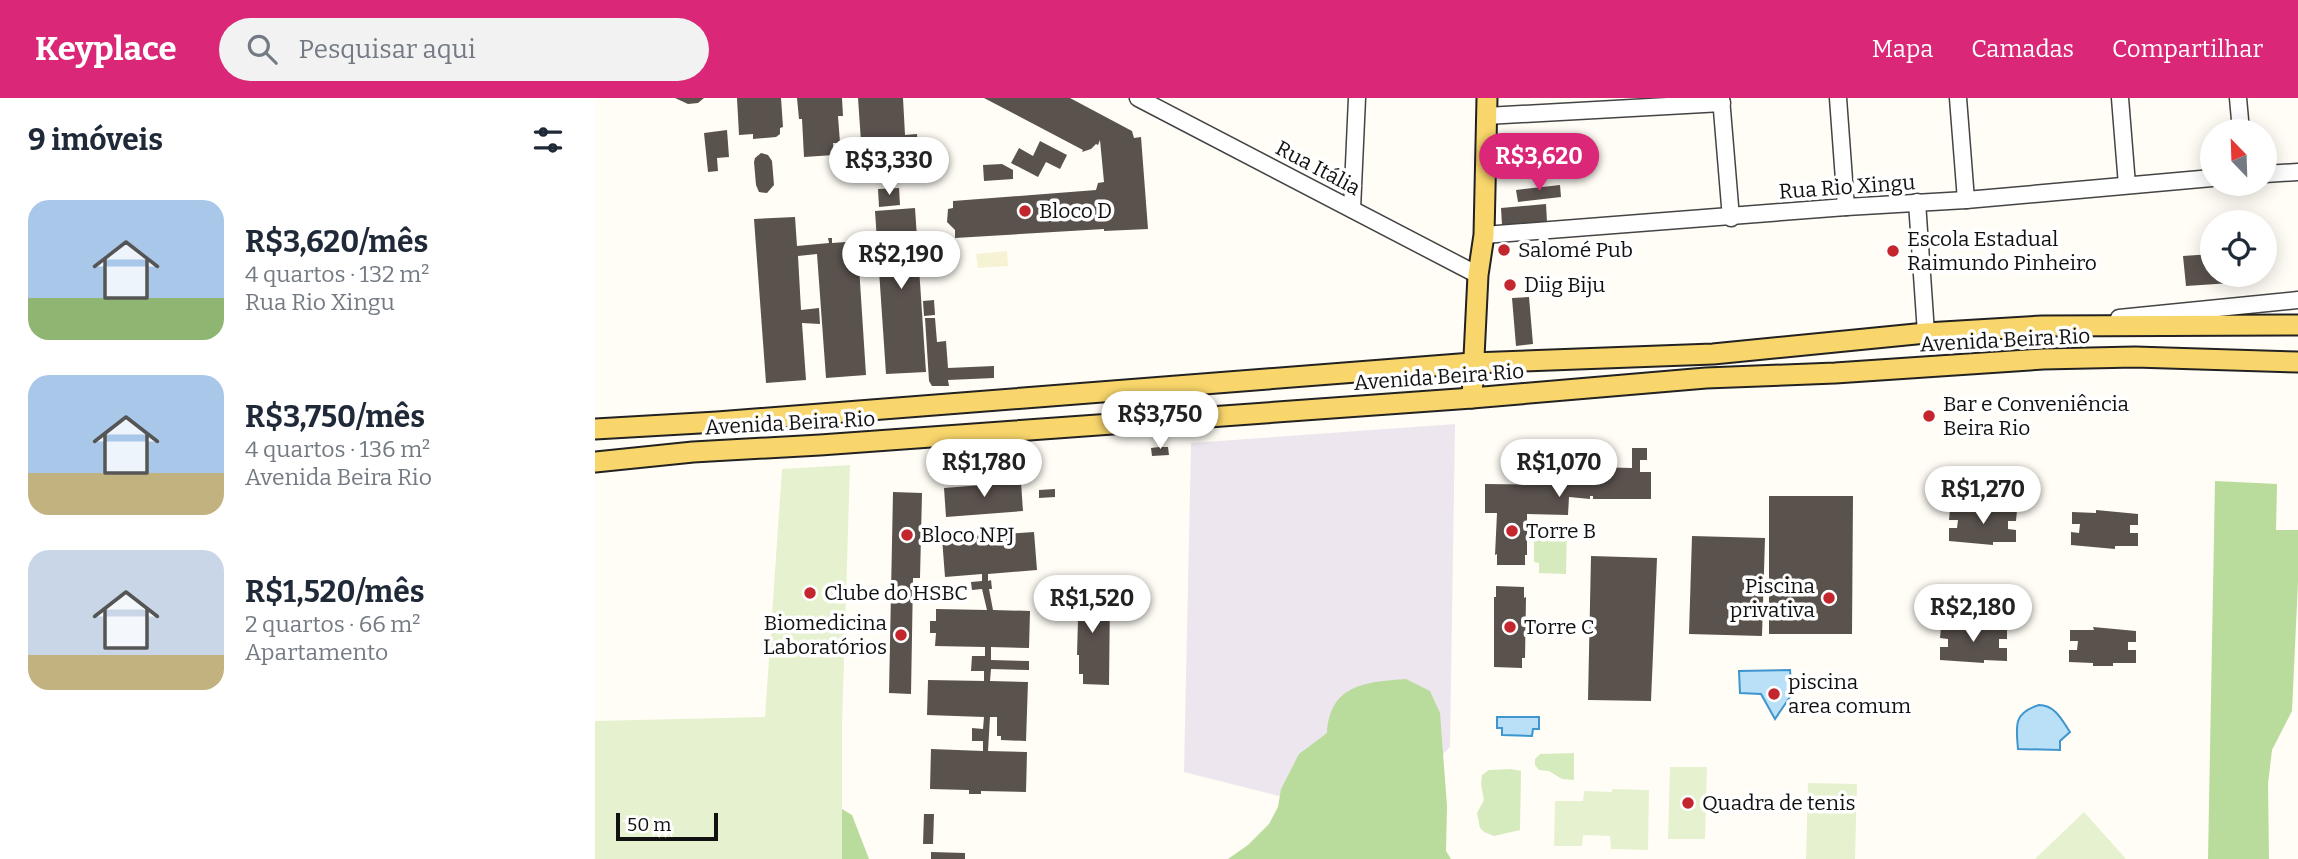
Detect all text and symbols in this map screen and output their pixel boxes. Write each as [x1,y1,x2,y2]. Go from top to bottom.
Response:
search box [219,18,709,81]
text: Keyplace [35,29,177,69]
icon: search [243,30,281,68]
text: Pesquisar aqui [299,34,476,65]
text: Mapa [1872,35,1933,63]
text: Camadas [1971,35,2074,63]
text: Compartilhar [2112,35,2263,63]
north arrow [2200,119,2277,196]
map controls [2200,119,2277,287]
icon: filters [529,121,567,159]
text: 9 imóveis [28,122,163,158]
pin: R$3,620 [1474,134,1604,193]
street label: Rua Itália [1271,135,1365,201]
pin: R$3,330 [824,138,954,197]
text: R$3,620 [1495,142,1583,170]
text: R$3,330 [845,146,933,174]
street label: Rua Rio Xingu [1778,169,1916,205]
place label: Bloco D [1039,198,1112,224]
marker: Bloco D [1017,203,1033,219]
button: locate [2200,210,2277,287]
text: R$3,620/mês [245,224,428,260]
place label: Escola Estadual Raimundo Pinheiro [1907,226,2097,276]
icon: home [84,228,168,312]
pin: R$2,190 [836,232,966,291]
place label: Salomé Pub [1518,237,1633,263]
text: R$2,190 [858,240,944,268]
marker: Salomé Pub [1496,242,1512,258]
marker: Escola Estadual Raimundo Pinheiro [1885,243,1901,259]
text: 4 quartos · 132 m² [245,260,429,288]
place label: Diig Biju [1524,272,1605,298]
marker: Diig Biju [1502,277,1518,293]
text: Rua Rio Xingu [245,288,395,316]
street label: Avenida Beira Rio [1919,323,2091,357]
street label: Avenida Beira Rio [1353,358,1525,396]
place label: Bar e Conveniência Beira Rio [1943,391,2130,441]
pin: R$3,750 [1095,392,1225,451]
text: R$3,750/mês [245,399,425,435]
text: R$3,750 [1117,400,1203,428]
icon: home [84,403,168,487]
street label: Avenida Beira Rio [704,406,876,440]
marker: Bar e Conveniência Beira Rio [1921,408,1937,424]
text: 4 quartos · 136 m² [245,435,430,463]
pin: R$1,780 [919,440,1049,499]
pin: R$1,070 [1494,440,1624,499]
text: R$1,780 [942,448,1026,476]
text: R$1,070 [1516,448,1602,476]
text: Avenida Beira Rio [245,463,432,491]
pin: R$1,270 [1918,466,2048,526]
text: R$1,270 [1941,475,2025,503]
place label: Torre B [1526,518,1596,544]
place label: Bloco NPJ [921,522,1015,548]
marker: Torre B [1504,523,1520,539]
marker: Bloco NPJ [899,527,915,543]
place label: Piscina privativa [1730,573,1816,623]
text: R$1,520/mês [245,574,424,610]
pin: R$1,520 [1027,575,1157,635]
icon: home [84,578,168,662]
place label: Clube do HSBC [824,580,968,606]
text: R$1,520 [1050,584,1134,612]
pin: R$2,180 [1908,584,2038,644]
marker: Clube do HSBC [802,585,818,601]
marker: Piscina privativa [1821,590,1837,606]
text: R$2,180 [1930,593,2016,621]
text: 2 quartos · 66 m² [245,610,420,638]
place label: Biomedicina Laboratórios [763,610,887,660]
place label: Torre C [1524,614,1594,640]
marker: Torre C [1502,619,1518,635]
marker: Biomedicina Laboratórios [893,627,909,643]
text: Apartamento [245,638,388,666]
place label: piscina area comum [1788,669,1911,719]
marker: piscina area comum [1766,686,1782,702]
place label: Quadra de tenis [1702,790,1855,816]
marker: Quadra de tenis [1680,795,1696,811]
scale bar [616,810,717,842]
text: 50 m [627,813,671,836]

